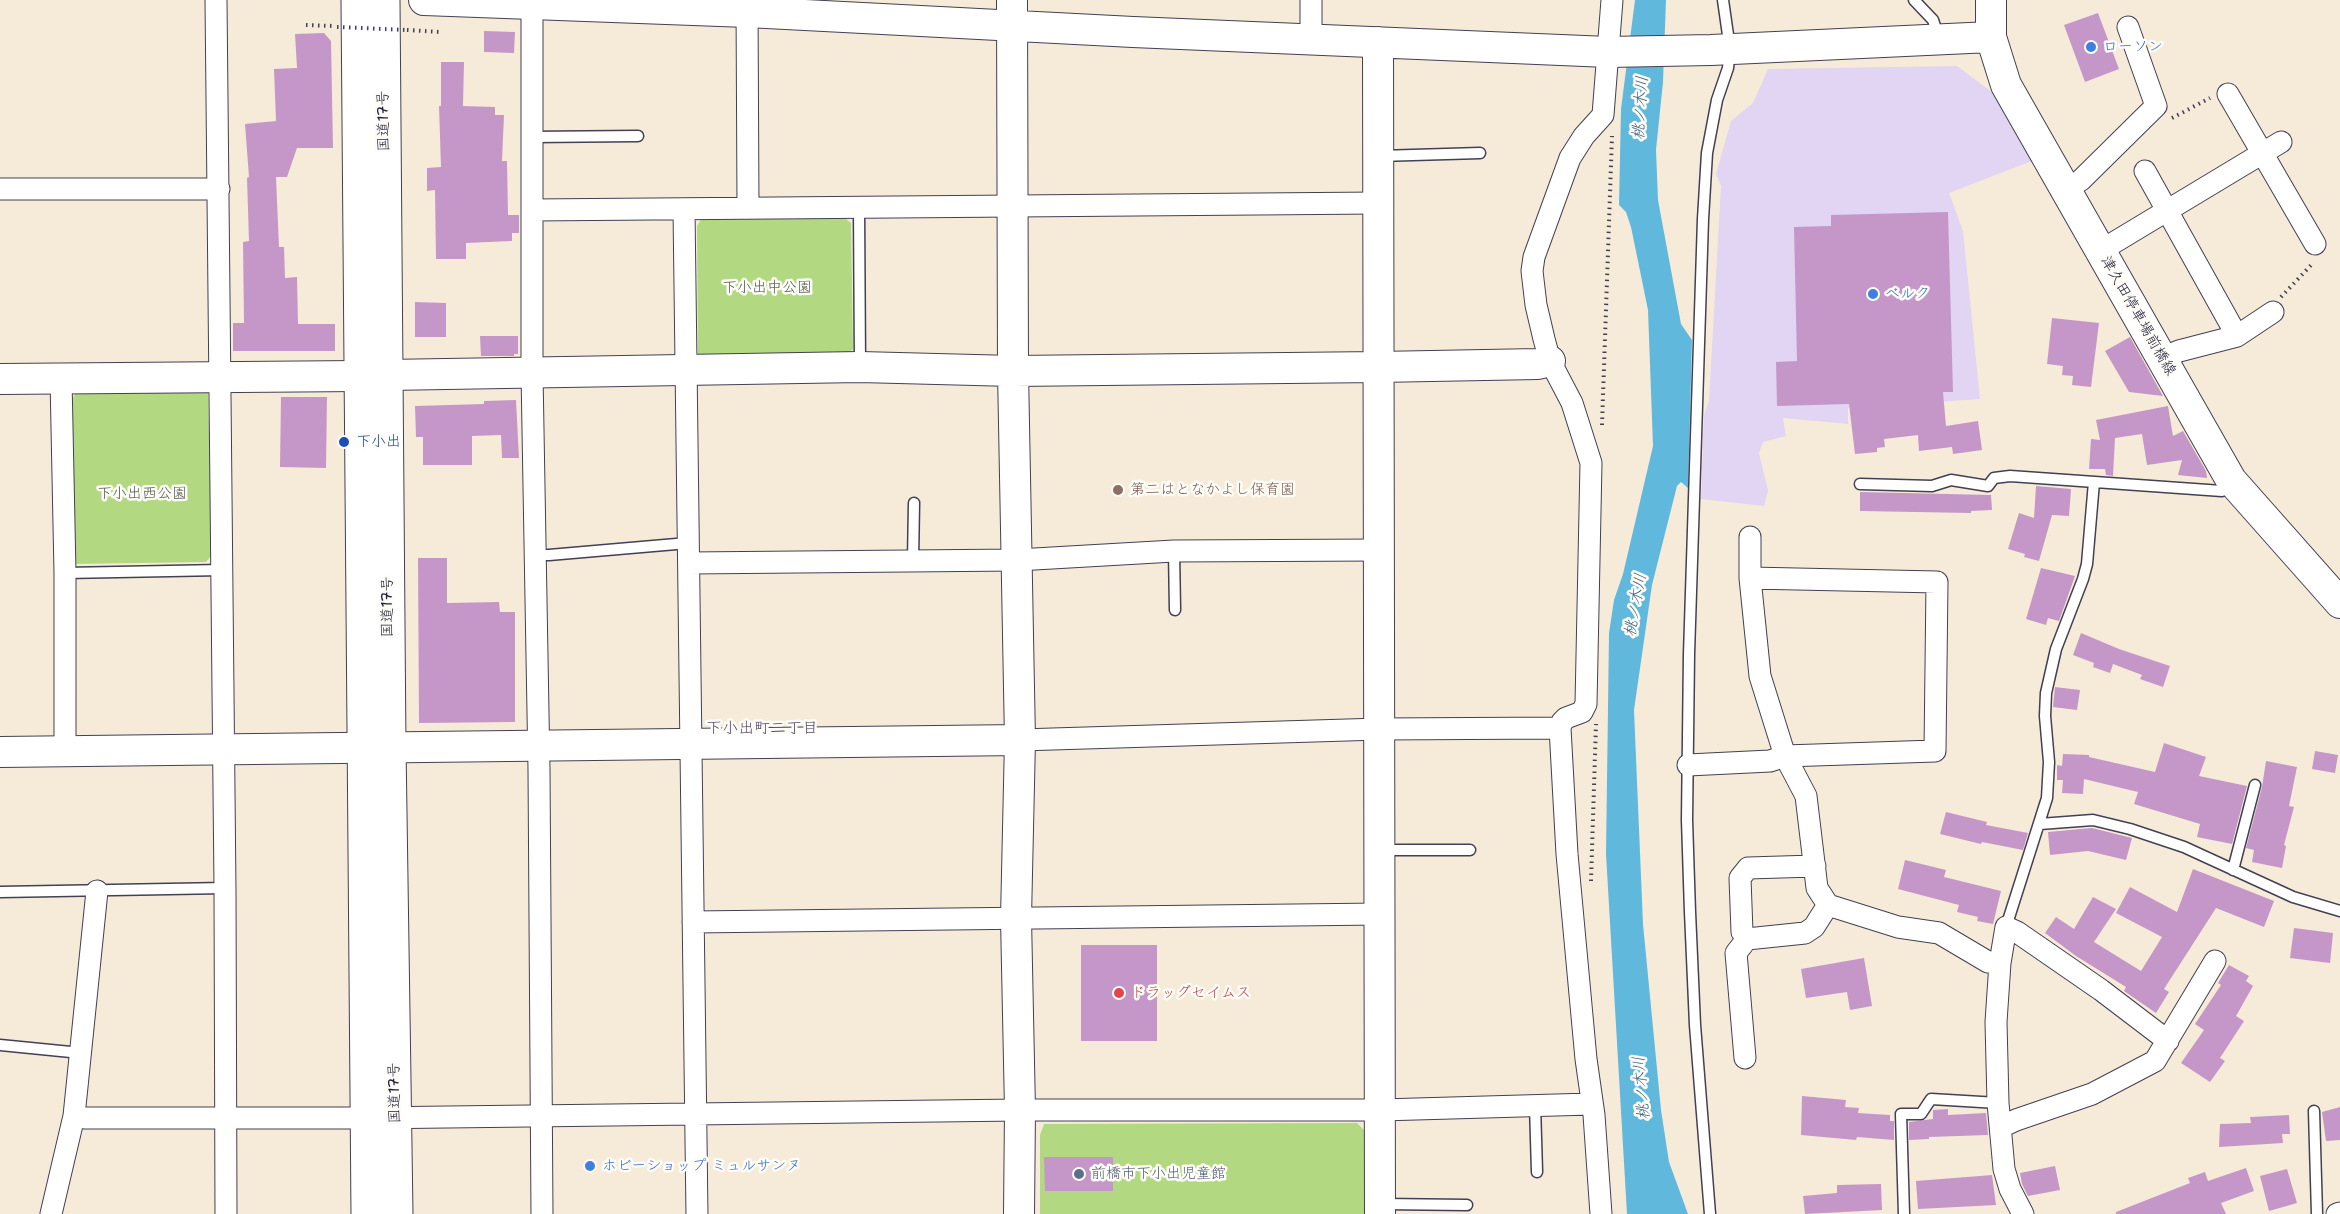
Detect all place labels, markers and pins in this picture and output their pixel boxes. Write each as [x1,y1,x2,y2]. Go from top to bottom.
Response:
place label: ローソン [2103,38,2163,56]
marker: ローソン [2084,40,2098,54]
place label: ベルク [1885,285,1930,303]
marker: ベルク [1866,287,1880,301]
place label: 下小出 [356,433,401,451]
marker: 下小出 [337,435,351,449]
place label: 第二はとなかよし保育園 [1130,481,1295,499]
marker: 第二はとなかよし保育園 [1111,483,1125,497]
place label: ドラッグセイムス [1131,984,1251,1002]
marker: ドラッグセイムス [1112,986,1126,1000]
place label: ホビーショップ ミュルサンヌ [602,1157,801,1175]
marker: ホビーショップ ミュルサンヌ [583,1159,597,1173]
place label: 前橋市下小出児童館 [1091,1165,1226,1183]
marker: 前橋市下小出児童館 [1072,1167,1086,1181]

